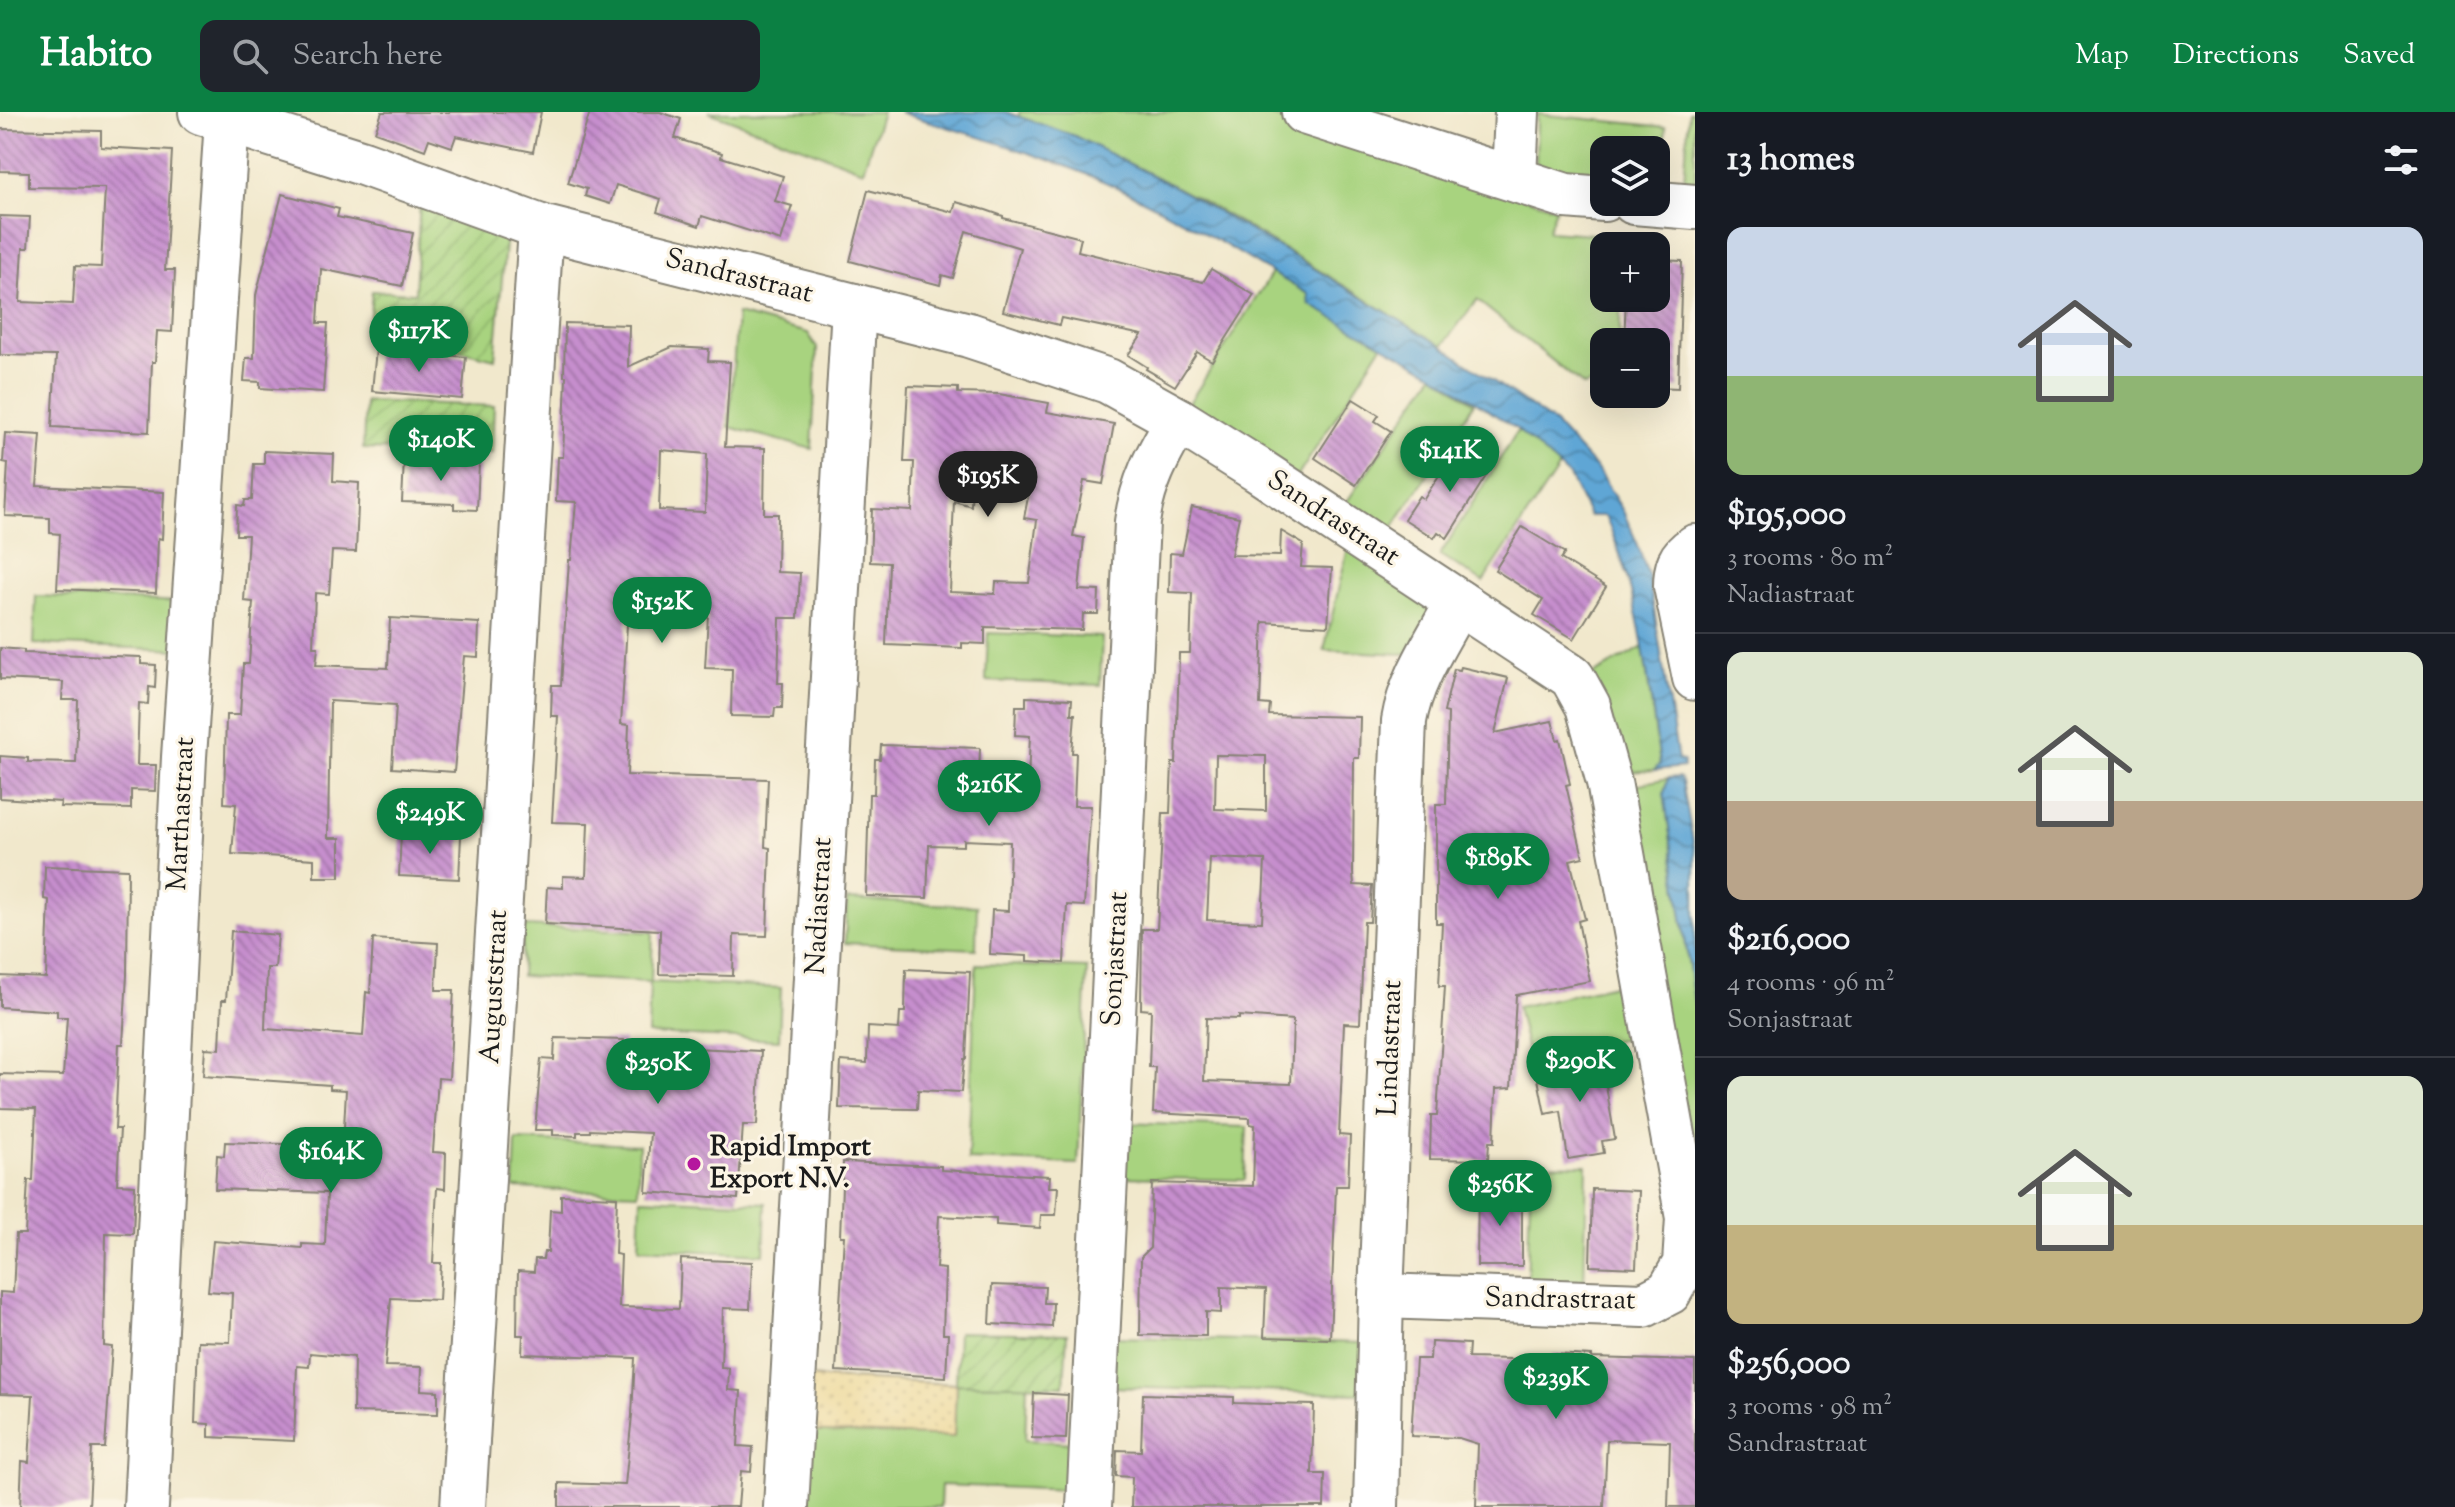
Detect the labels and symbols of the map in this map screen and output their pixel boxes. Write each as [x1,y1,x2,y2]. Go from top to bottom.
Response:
street label: Sandrastraat [661,239,818,315]
pin: $117K [363,306,475,374]
pin: $140K [385,415,497,483]
pin: $141K [1394,426,1506,494]
pin: $195K [932,451,1044,519]
street label: Sandrastraat [1259,461,1408,577]
pin: $152K [606,577,718,645]
street label: Marthastraat [158,736,206,892]
pin: $216K [933,760,1045,828]
pin: $249K [374,788,486,856]
pin: $189K [1442,833,1554,901]
street label: Nadiastraat [796,836,844,976]
street label: Sonjastraat [1092,890,1140,1027]
street label: Auguststraat [471,908,519,1065]
street label: Lindastraat [1369,979,1413,1117]
pin: $290K [1524,1036,1636,1104]
pin: $250K [602,1038,714,1106]
pin: $164K [275,1127,387,1195]
place label: Rapid Import Export N.V. [710,1128,871,1200]
marker: Rapid Import Export N.V. [685,1155,703,1173]
pin: $256K [1444,1160,1556,1228]
street label: Sandrastraat [1484,1279,1636,1321]
pin: $239K [1500,1353,1612,1421]

